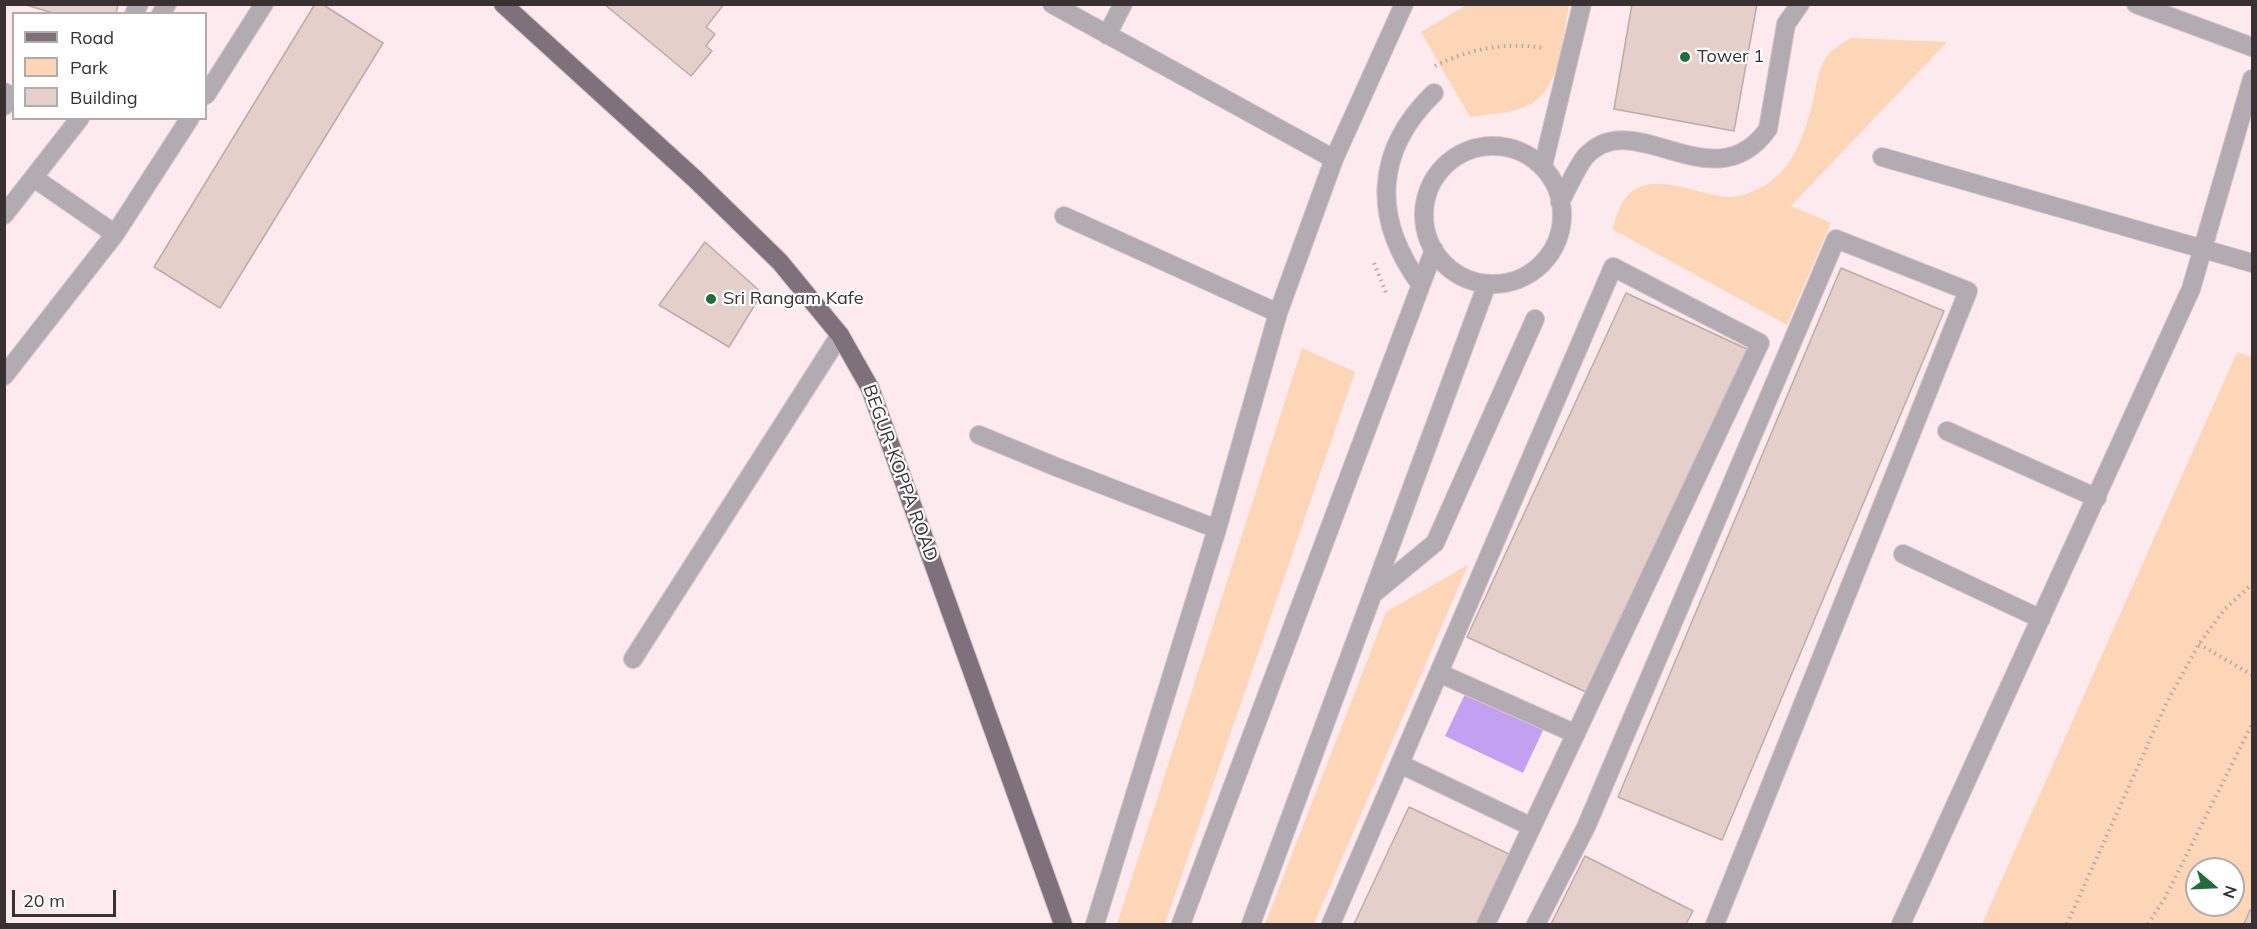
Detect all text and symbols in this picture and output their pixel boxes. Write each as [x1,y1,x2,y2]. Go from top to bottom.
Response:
legend [12,12,207,120]
text: Road [70,26,114,49]
place label: Tower 1 [1697,46,1764,68]
marker: Tower 1 [1678,50,1692,64]
text: Park [70,56,108,79]
text: Building [70,86,138,109]
place label: Sri Rangam Kafe [723,288,863,310]
marker: Sri Rangam Kafe [704,292,718,306]
street label: BEGUR-KOPPA ROAD [858,382,942,564]
north arrow [2185,857,2245,917]
scale bar [15,878,118,916]
text: N [2219,883,2242,901]
text: 20 m [23,889,65,912]

